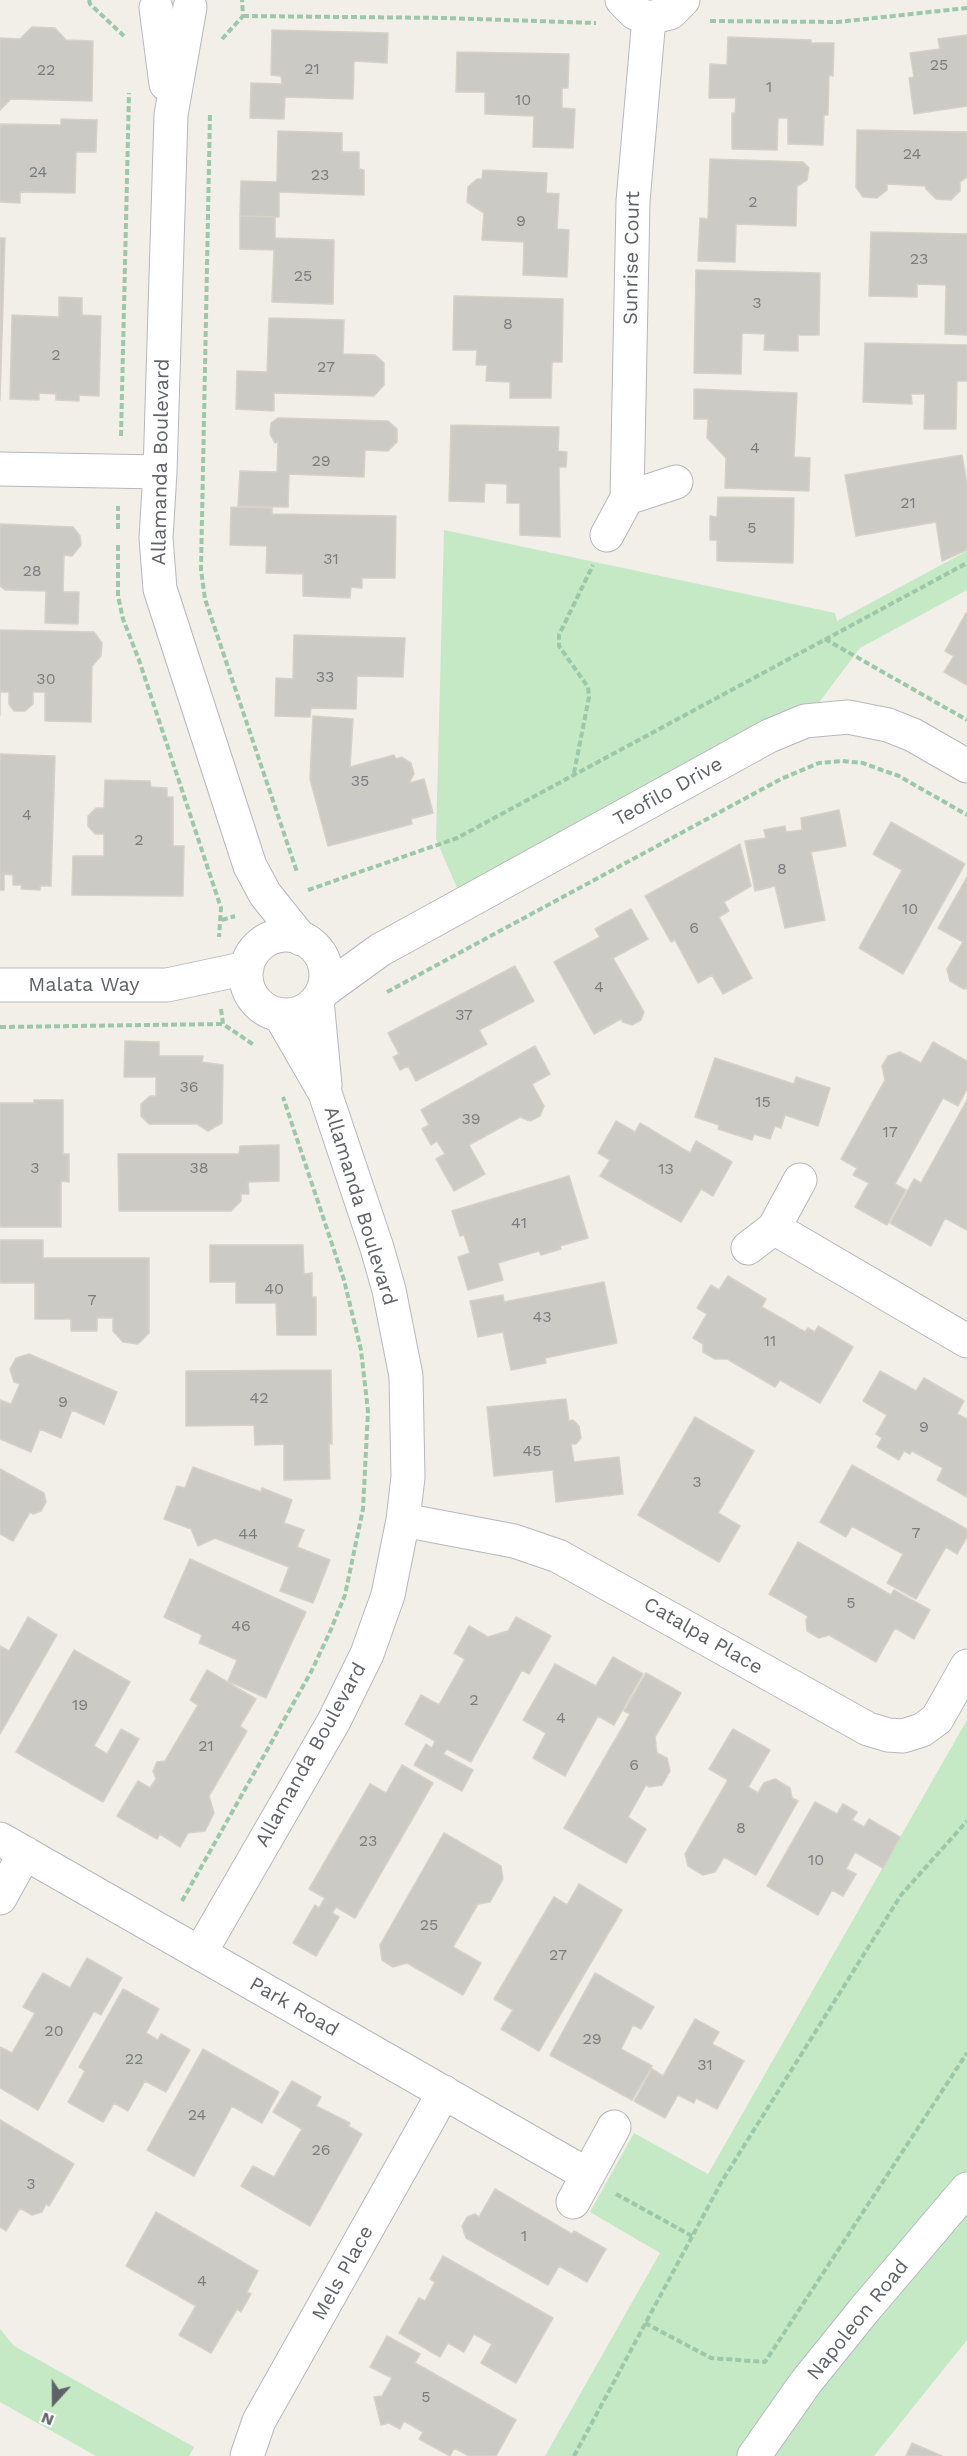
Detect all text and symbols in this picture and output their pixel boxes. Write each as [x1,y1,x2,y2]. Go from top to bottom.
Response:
house number: 25 [930,55,948,75]
house number: 21 [304,59,320,79]
house number: 22 [37,60,55,80]
house number: 1 [766,77,772,97]
house number: 10 [515,90,531,110]
house number: 24 [903,144,921,164]
house number: 24 [29,162,47,182]
house number: 23 [311,165,329,185]
street label: Sunrise Court [619,191,645,325]
house number: 2 [748,192,758,212]
house number: 9 [516,211,526,231]
house number: 23 [910,249,928,269]
house number: 25 [294,266,312,286]
house number: 3 [752,293,762,313]
house number: 8 [503,314,513,334]
house number: 2 [51,345,61,365]
house number: 27 [317,357,335,377]
street label: Allamanda Boulevard [147,358,175,566]
house number: 4 [750,438,760,458]
house number: 29 [311,451,331,471]
house number: 21 [900,493,916,513]
house number: 5 [747,518,757,538]
house number: 31 [323,549,339,569]
house number: 28 [22,561,42,581]
house number: 33 [316,667,334,687]
house number: 30 [36,669,56,689]
street label: Teofilo Drive [609,752,727,832]
house number: 35 [351,771,369,791]
house number: 4 [22,805,32,825]
house number: 2 [134,830,144,850]
house number: 8 [777,859,787,879]
house number: 10 [902,899,918,919]
house number: 6 [689,918,699,938]
street label: Malata Way [28,973,140,997]
house number: 4 [594,977,604,997]
house number: 37 [455,1005,473,1025]
house number: 36 [179,1077,199,1097]
house number: 15 [755,1092,771,1112]
street label: Allamanda Boulevard [318,1104,402,1308]
house number: 39 [461,1109,481,1129]
house number: 17 [882,1122,898,1142]
house number: 3 [30,1158,40,1178]
house number: 38 [189,1158,209,1178]
house number: 13 [658,1159,674,1179]
house number: 41 [511,1213,527,1233]
house number: 40 [264,1279,284,1299]
house number: 7 [88,1290,96,1310]
house number: 43 [532,1307,552,1327]
house number: 11 [764,1331,776,1351]
house number: 42 [249,1388,269,1408]
house number: 9 [58,1392,68,1412]
house number: 9 [919,1417,929,1437]
house number: 45 [522,1441,542,1461]
house number: 3 [692,1472,702,1492]
house number: 7 [912,1523,920,1543]
house number: 44 [238,1524,258,1544]
street label: Catalpa Place [639,1592,767,1680]
house number: 5 [846,1593,856,1613]
house number: 46 [231,1616,251,1636]
street label: Allamanda Boulevard [250,1659,372,1851]
house number: 2 [469,1690,479,1710]
house number: 19 [72,1695,88,1715]
house number: 4 [556,1708,566,1728]
house number: 21 [198,1736,214,1756]
house number: 6 [629,1755,639,1775]
house number: 8 [736,1818,746,1838]
house number: 23 [359,1831,377,1851]
house number: 10 [808,1850,824,1870]
house number: 25 [420,1915,438,1935]
house number: 27 [549,1945,567,1965]
street label: Park Road [245,1972,343,2042]
house number: 20 [44,2021,64,2041]
house number: 29 [582,2029,602,2049]
house number: 22 [125,2049,143,2069]
house number: 31 [697,2055,713,2075]
house number: 24 [188,2105,206,2125]
house number: 26 [311,2140,331,2160]
house number: 3 [26,2174,36,2194]
street label: Mels Place [307,2222,379,2324]
house number: 1 [521,2226,527,2246]
street label: Napoleon Road [802,2255,914,2385]
house number: 4 [197,2271,207,2291]
north arrow [24,2372,84,2432]
house number: 5 [421,2387,431,2407]
text: N [38,2408,56,2430]

